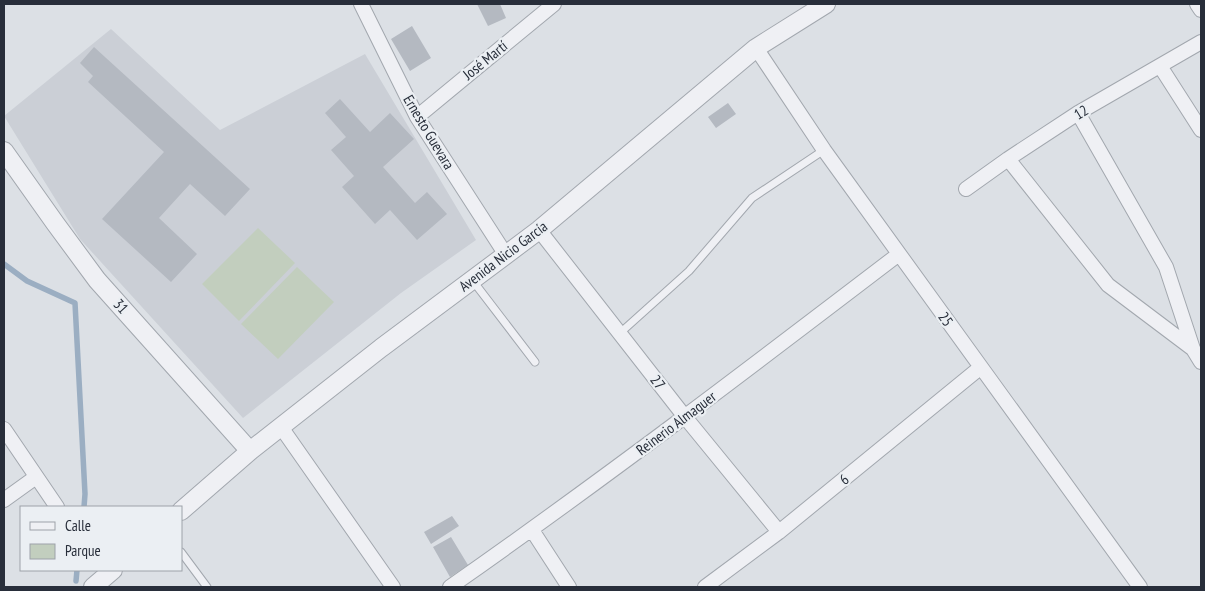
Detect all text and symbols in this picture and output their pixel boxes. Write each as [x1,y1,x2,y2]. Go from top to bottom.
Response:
street label: José Martí [458,36,512,84]
street label: Ernesto Guevara [399,91,459,173]
street label: 12 [1070,100,1092,124]
street label: Avenida Nicio García [455,217,551,295]
street label: 31 [109,295,133,317]
street label: 25 [934,308,958,330]
street label: 27 [646,371,670,393]
street label: Reinerio Almaguer [632,386,720,459]
street label: 6 [835,469,853,489]
legend [20,506,182,571]
text: Calle [65,516,91,535]
text: Parque [65,541,101,560]

